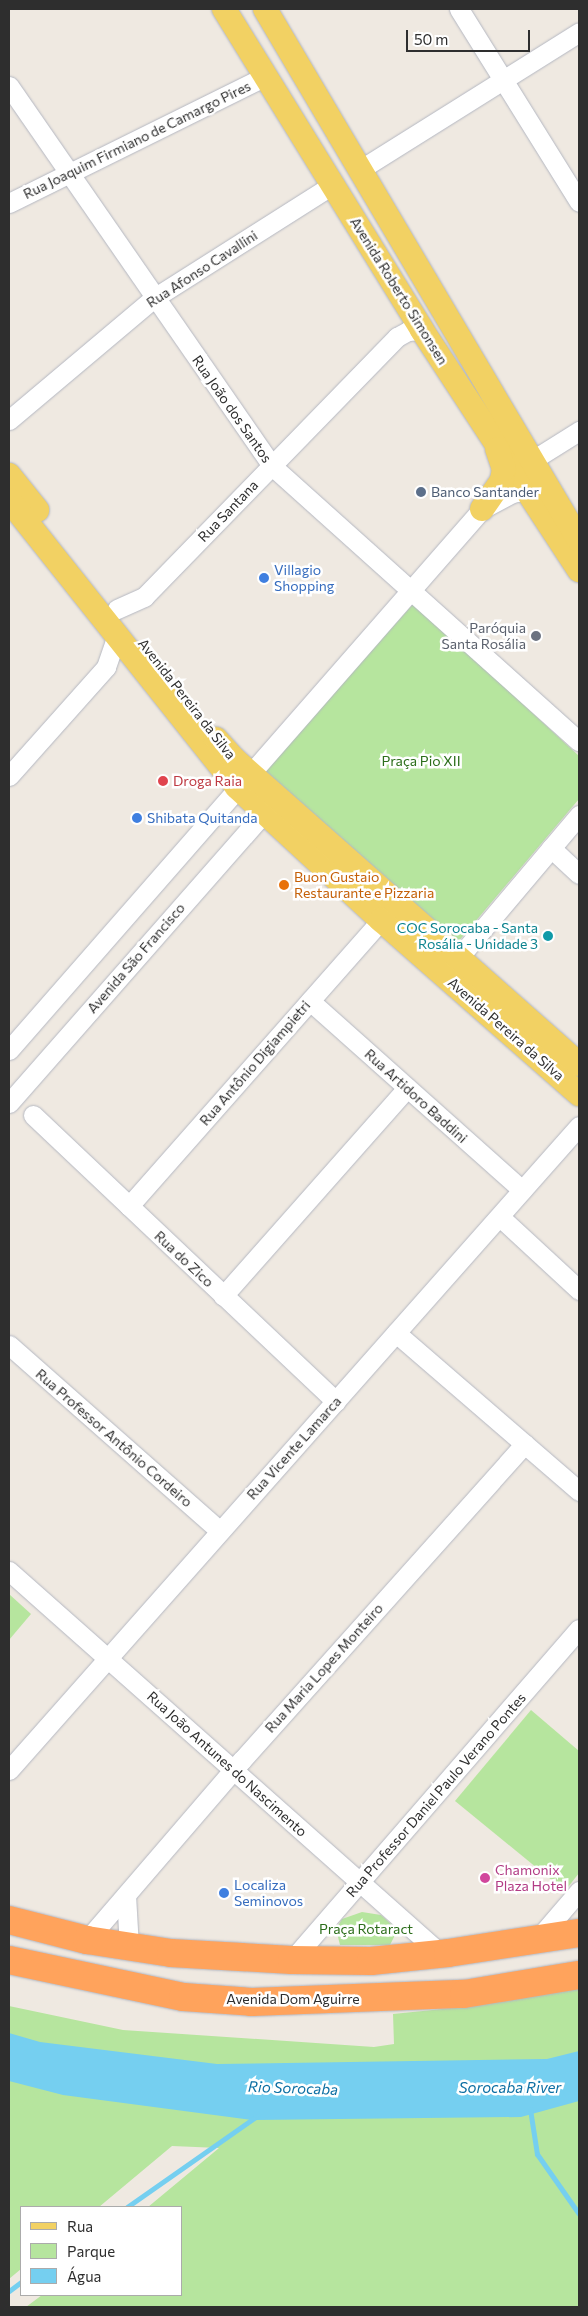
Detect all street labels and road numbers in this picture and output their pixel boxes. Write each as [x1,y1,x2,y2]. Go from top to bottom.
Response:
street label: Rua Joaquim Firmiano de Camargo Pires [21,77,253,203]
street label: Avenida Roberto Simonsen [347,214,451,368]
street label: Rua Afonso Cavallini [143,227,261,311]
street label: Rua João dos Santos [189,352,275,466]
street label: Rua Santana [194,477,262,545]
street label: Avenida Pereira da Silva [135,635,239,763]
street label: Avenida São Francisco [84,899,188,1017]
street label: Avenida Pereira da Silva [444,974,568,1084]
street label: Rua Antônio Digiampietri [196,997,314,1129]
street label: Rua Artidoro Baddini [361,1045,471,1147]
street label: Rua do Zico [151,1227,217,1291]
street label: Rua Professor Antônio Cordeiro [32,1365,196,1511]
street label: Rua Vicente Lamarca [243,1393,345,1503]
street label: Rua Maria Lopes Monteiro [262,1600,386,1736]
street label: Rua João Antunes do Nascimento [144,1688,310,1840]
street label: Rua Professor Daniel Paulo Verano Pontes [343,1689,529,1901]
street label: Avenida Dom Aguirre [226,1991,360,2007]

